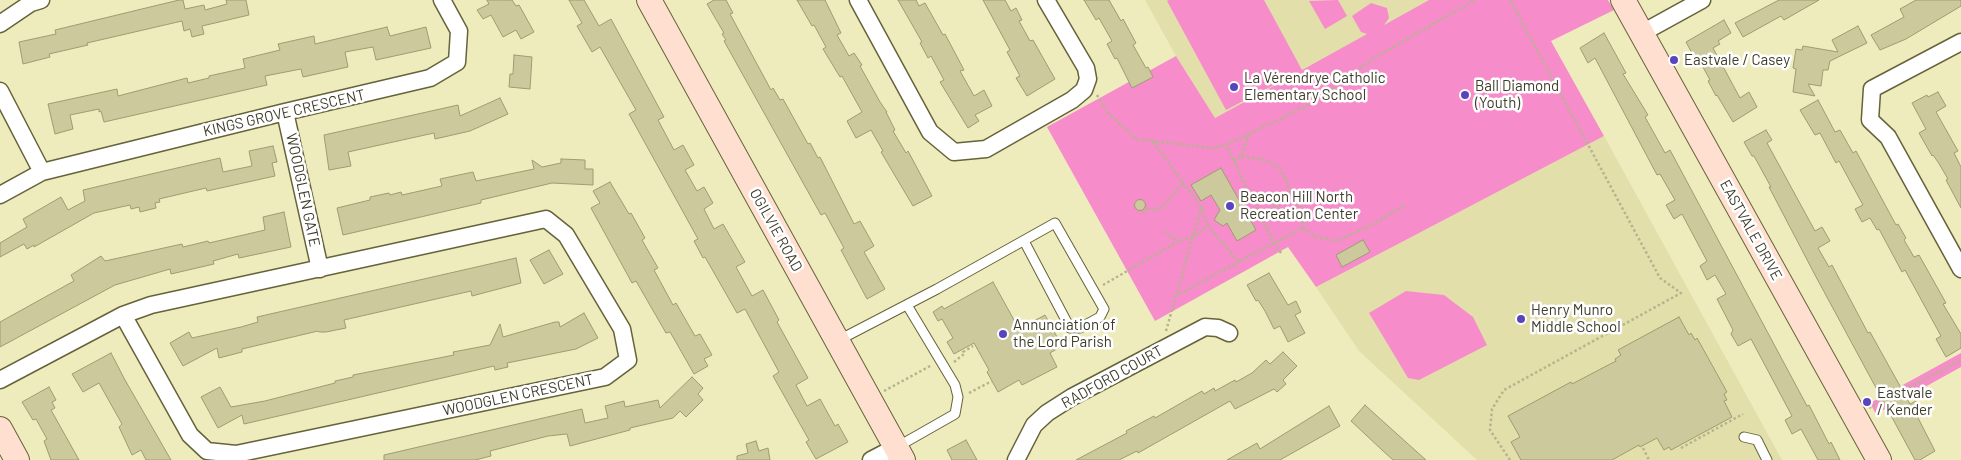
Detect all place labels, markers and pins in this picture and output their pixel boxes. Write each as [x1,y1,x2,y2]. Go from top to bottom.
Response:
place label: Eastvale / Casey [1684,51,1790,69]
marker: Eastvale / Casey [1668,54,1680,66]
place label: La Vérendrye Catholic Elementary School [1244,69,1386,104]
place label: Ball Diamond (Youth) [1475,77,1559,112]
marker: La Vérendrye Catholic Elementary School [1228,81,1240,93]
marker: Ball Diamond (Youth) [1459,89,1471,101]
place label: Beacon Hill North Recreation Center [1240,188,1358,223]
marker: Beacon Hill North Recreation Center [1224,200,1236,212]
place label: Henry Munro Middle School [1531,301,1621,336]
marker: Henry Munro Middle School [1515,313,1527,325]
place label: Annunciation of the Lord Parish [1013,316,1115,351]
marker: Annunciation of the Lord Parish [997,328,1009,340]
place label: Eastvale / Kender [1877,384,1933,419]
marker: Eastvale / Kender [1861,396,1873,408]

